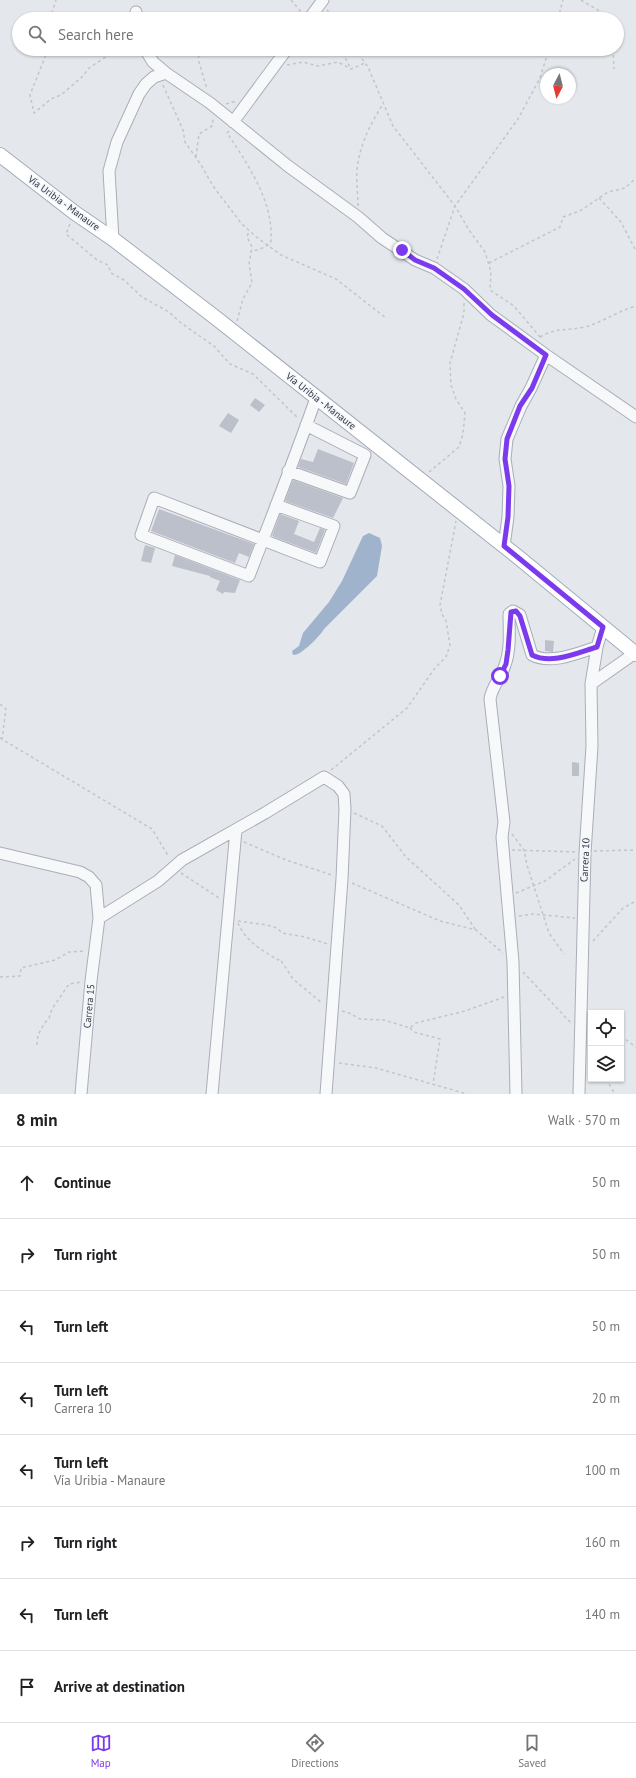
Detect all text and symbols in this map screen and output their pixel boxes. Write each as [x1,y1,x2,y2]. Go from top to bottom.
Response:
search box [12,12,624,56]
icon: search [26,23,48,45]
text: Search here [58,25,134,44]
north arrow [540,68,576,104]
street label: Vía Uribia - Manaure [25,172,102,233]
route end [393,241,411,259]
street label: Vía Uribia - Manaure [282,369,359,432]
route start [491,667,509,685]
street label: Carrera 10 [577,837,593,882]
street label: Carrera 15 [81,983,97,1029]
map controls [588,1010,624,1082]
button: locate [588,1010,624,1046]
button: layers [588,1046,624,1082]
text: 8 min [16,1109,57,1131]
text: Walk · 570 m [548,1112,620,1129]
icon: ahead [16,1172,38,1194]
text: Continue [54,1173,111,1192]
text: 50 m [592,1174,620,1191]
icon: right [16,1244,38,1266]
text: Turn right [54,1245,117,1264]
text: 50 m [592,1246,620,1263]
icon: left [16,1316,38,1338]
text: Turn left [54,1317,108,1336]
text: 50 m [592,1318,620,1335]
text: Turn left [54,1381,108,1400]
icon: left [16,1388,38,1410]
text: 20 m [592,1390,620,1407]
text: Carrera 10 [54,1400,112,1417]
text: Turn left [54,1453,108,1472]
icon: left [16,1460,38,1482]
text: 100 m [585,1462,620,1479]
text: Vía Uribia - Manaure [54,1472,165,1489]
icon: right [16,1532,38,1554]
text: Turn right [54,1533,117,1552]
text: 160 m [585,1534,620,1551]
icon: left [16,1604,38,1626]
text: Turn left [54,1605,108,1624]
text: 140 m [585,1606,620,1623]
icon: arrive [16,1676,38,1698]
text: Arrive at destination [54,1677,185,1696]
tab: Map [90,1732,112,1770]
tab: Directions [291,1732,339,1770]
tab: Saved [518,1732,546,1770]

